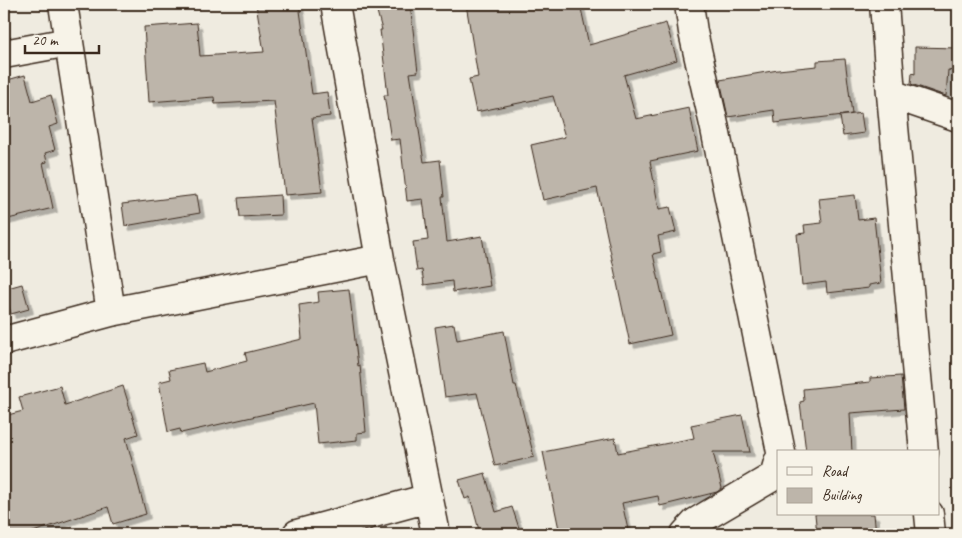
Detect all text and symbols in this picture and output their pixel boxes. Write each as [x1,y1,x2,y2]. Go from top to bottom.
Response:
scale bar [25,22,99,54]
text: 20 m [32,31,59,50]
legend [777,450,940,516]
text: Road [822,462,849,481]
text: Building [822,486,862,505]

